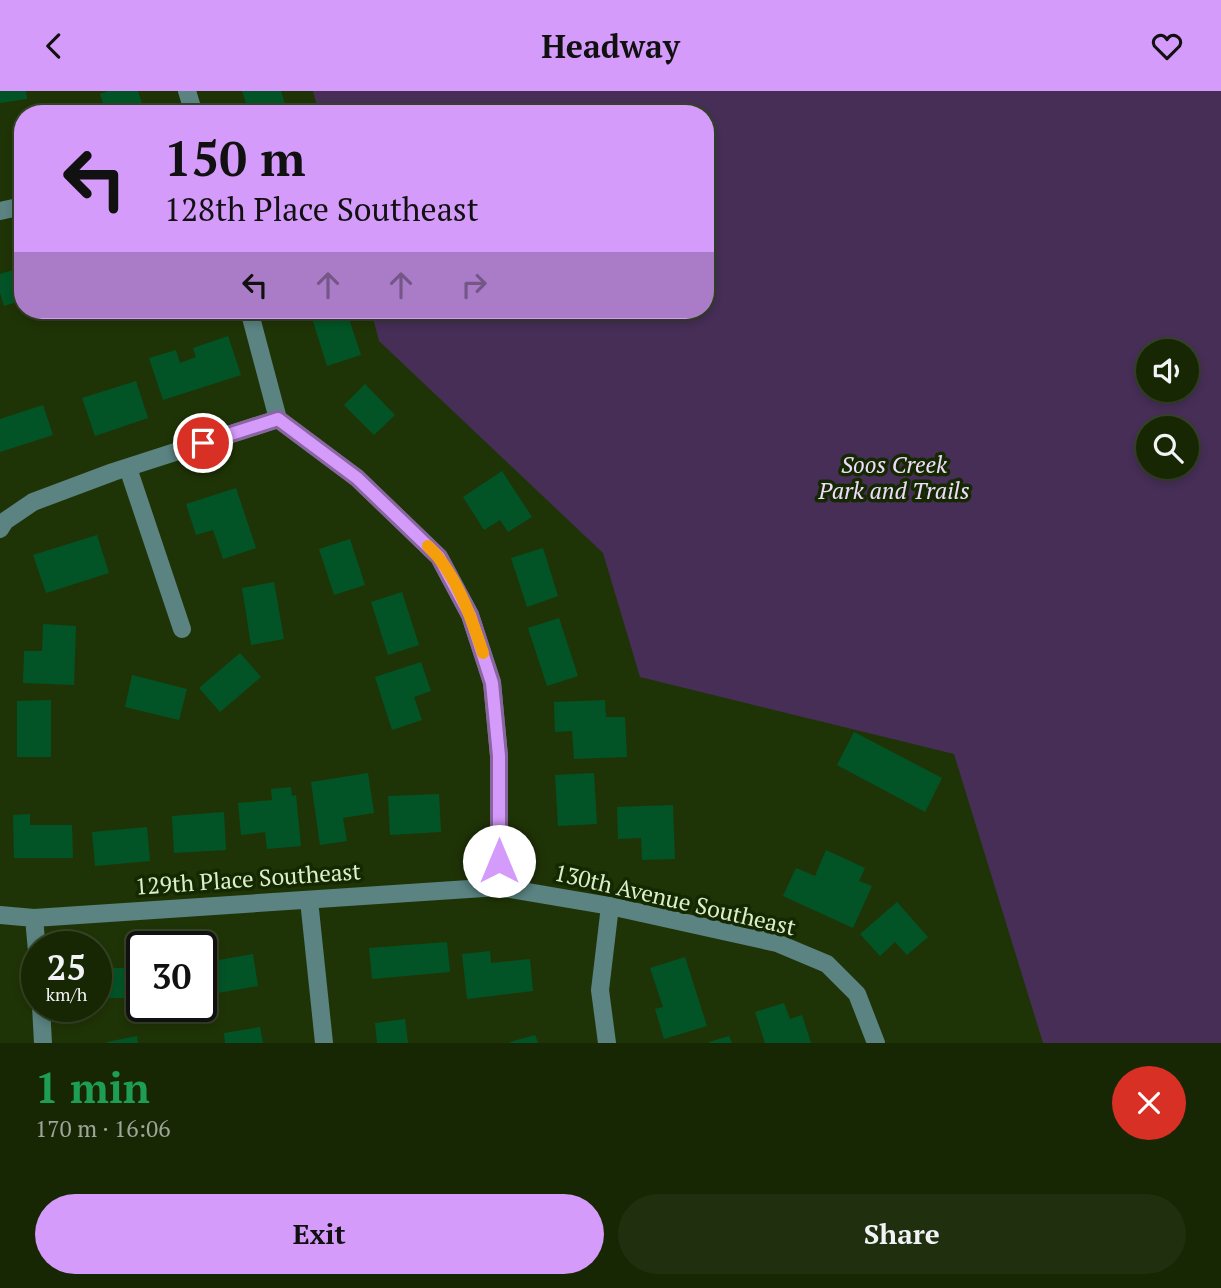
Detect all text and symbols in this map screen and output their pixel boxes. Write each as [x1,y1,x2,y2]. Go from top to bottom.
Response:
text: Headway [541,25,680,67]
icon: back [35,27,73,65]
icon: heart [1148,27,1186,65]
text: 150 m [164,125,306,190]
icon: left [49,133,140,224]
text: 128th Place Southeast [164,188,479,230]
icon: left [236,266,274,304]
icon: ahead [309,266,347,304]
icon: ahead [382,266,420,304]
icon: right [455,266,493,304]
map controls [1136,339,1199,479]
button: sound [1136,339,1199,402]
pin [173,413,233,473]
button: search [1136,416,1199,479]
icon: arrive [184,424,222,462]
park label: Soos Creek Park and Trails [817,449,970,506]
position arrow [462,824,536,898]
street label: 129th Place Southeast [134,855,362,902]
street label: 130th Avenue Southeast [551,857,799,942]
speed limit sign: 30 [126,931,217,1022]
text: 25 [47,944,86,990]
text: km/h [46,982,87,1006]
text: 1 min [35,1059,150,1115]
button: close [1112,1066,1186,1140]
text: 170 m · 16:06 [35,1113,170,1144]
button: Exit [35,1194,604,1274]
button: Share [618,1194,1186,1274]

